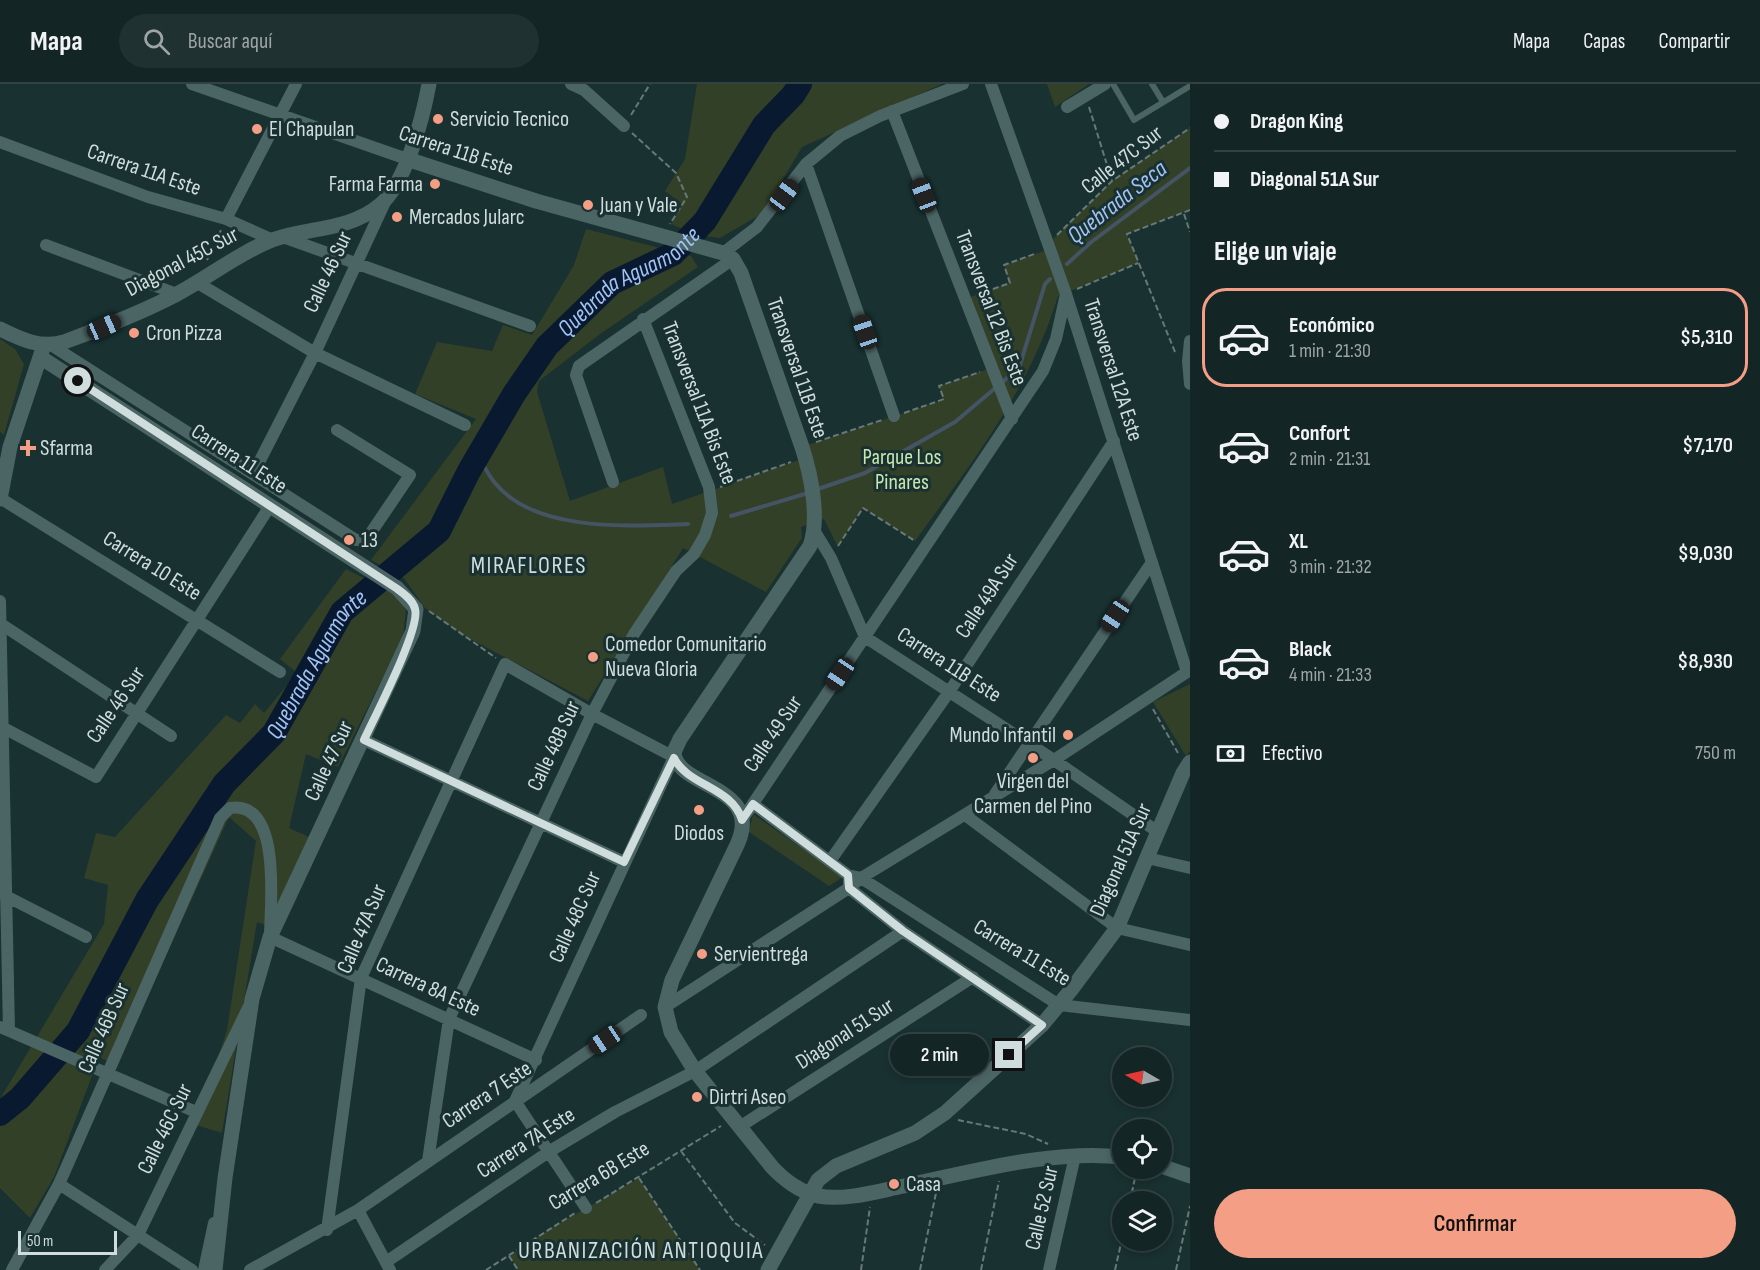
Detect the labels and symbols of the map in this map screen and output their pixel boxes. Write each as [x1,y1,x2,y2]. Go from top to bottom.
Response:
place label: Servicio Tecnico [450,106,569,133]
marker: Servicio Tecnico [431,112,445,126]
place label: El Chapulan [269,116,355,143]
street label: Carrera 11B Este [395,120,517,182]
street label: Calle 47C Sur [1076,120,1168,200]
marker: El Chapulan [250,122,264,136]
street label: Carrera 11A Este [83,138,205,202]
water label: Quebrada Seca [1061,154,1173,250]
place label: Farma Farma [329,171,423,198]
car [766,175,802,215]
car [909,175,939,215]
marker: Farma Farma [428,177,442,191]
place label: Juan y Vale [599,192,678,219]
marker: Juan y Vale [581,198,595,212]
place label: Mercados Jularc [409,204,525,231]
marker: Mercados Jularc [390,210,404,224]
water label: Quebrada Aguamonte [551,220,706,343]
street label: Diagonal 45C Sur [121,221,243,303]
street label: Calle 46 Sur [297,227,359,317]
street label: Transversal 12 Bis Este [949,227,1033,389]
street label: Transversal 11B Este [760,294,834,442]
street label: Transversal 12A Este [1077,295,1149,445]
car [84,311,124,343]
car [851,312,879,352]
street label: Transversal 11A Bis Este [656,318,742,488]
place label: Cron Pizza [146,320,222,347]
marker: Cron Pizza [127,326,141,340]
route start [64,367,91,394]
street label: Carrera 11 Este [186,418,292,500]
place label: Sfarma [40,435,93,462]
marker: Sfarma [21,441,35,455]
park label: Parque Los Pinares [862,444,942,496]
street label: Carrera 10 Este [98,525,206,607]
place label: 13 [361,527,378,554]
marker: 13 [342,533,356,547]
street label: Calle 49A Sur [950,548,1024,644]
district label: MIRAFLORES [471,551,587,580]
water label: Quebrada Aguamonte [259,583,373,744]
car [1097,596,1133,636]
street label: Carrera 11B Este [892,621,1006,709]
place label: Comedor Comunitario Nueva Gloria [605,631,767,683]
marker: Comedor Comunitario Nueva Gloria [586,650,600,664]
car [822,654,858,694]
street label: Calle 46 Sur [81,662,151,748]
street label: Calle 49 Sur [738,691,808,777]
street label: Calle 48B Sur [521,697,587,795]
street label: Calle 47 Sur [299,717,359,805]
place label: Mundo Infantil [950,722,1056,749]
marker: Mundo Infantil [1061,728,1075,742]
marker: Virgen del Carmen del Pino [1026,751,1040,765]
place label: Virgen del Carmen del Pino [974,768,1092,820]
street label: Diagonal 51A Sur [1084,799,1158,921]
marker: Diodos [692,803,706,817]
place label: Diodos [674,820,724,847]
street label: Calle 48C Sur [543,867,607,967]
street label: Calle 47A Sur [331,880,393,978]
street label: Carrera 11 Este [968,913,1076,993]
place label: Servientrega [714,941,808,968]
marker: Servientrega [695,947,709,961]
street label: Carrera 8A Este [371,951,485,1023]
street label: Calle 46B Sur [72,979,136,1077]
street label: Diagonal 51 Sur [791,992,899,1076]
car [585,1022,625,1058]
callout: 2 min [889,1034,988,1076]
route end [995,1041,1022,1068]
north arrow [1112,1047,1172,1107]
street label: Carrera 7 Este [437,1055,537,1135]
street label: Calle 46C Sur [132,1079,198,1179]
place label: Dirtri Aseo [709,1084,786,1111]
marker: Dirtri Aseo [690,1090,704,1104]
street label: Carrera 7A Este [472,1101,580,1185]
street label: Carrera 6B Este [544,1135,654,1217]
street label: Calle 52 Sur [1019,1163,1065,1253]
place label: Casa [906,1171,941,1198]
marker: Casa [887,1177,901,1191]
scale bar [18,1228,117,1256]
district label: URBANIZACIÓN ANTIOQUIA [518,1236,764,1265]

